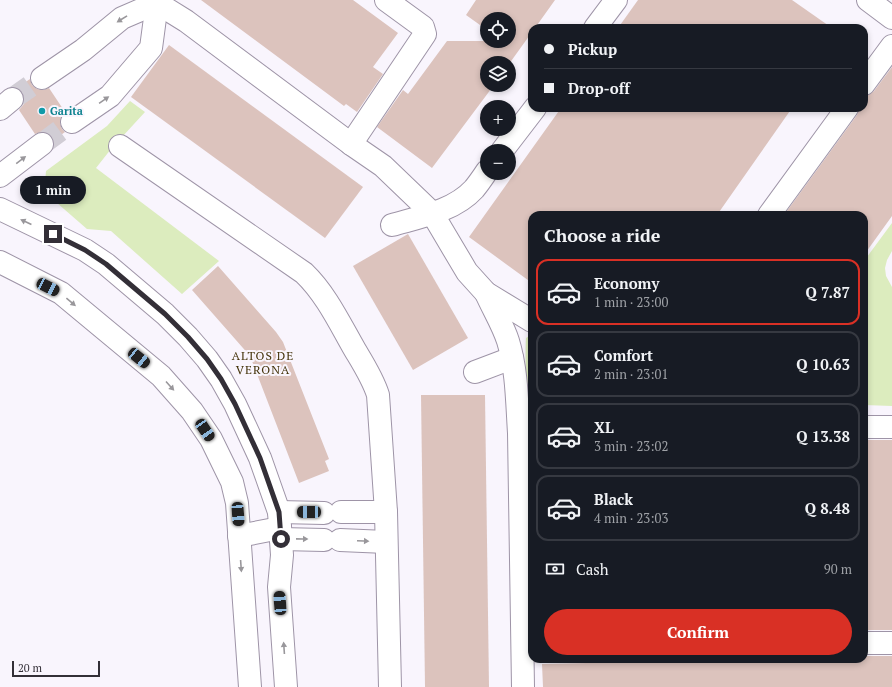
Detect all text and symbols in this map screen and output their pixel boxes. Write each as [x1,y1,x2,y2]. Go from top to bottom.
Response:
map controls [480,12,516,180]
button: locate [480,12,516,48]
one-way arrow [116,15,128,22]
text: Pickup [568,39,617,59]
button: layers [480,56,516,92]
text: Drop-off [568,78,630,98]
one-way arrow [99,96,109,104]
button: + [480,100,516,136]
place label: Garita [50,104,83,118]
marker: Garita [37,106,47,116]
button: − [480,144,516,180]
one-way arrow [15,156,26,164]
callout: 1 min [20,176,86,204]
text: 1 min [35,181,71,199]
one-way arrow [20,219,32,225]
text: Choose a ride [544,223,660,247]
route end [44,225,62,243]
text: Economy [594,273,659,293]
icon: car [546,274,582,310]
car [35,276,61,298]
text: Q 7.87 [806,282,850,302]
text: 1 min · 23:00 [594,293,668,311]
one-way arrow [65,297,76,306]
text: Comfort [594,345,653,365]
car [126,346,152,370]
icon: car [546,346,582,382]
district label: ALTOS DE VERONA [232,348,294,377]
text: Q 10.63 [796,354,850,374]
text: 2 min · 23:01 [594,365,668,383]
one-way arrow [165,380,174,391]
car [193,417,217,443]
text: XL [594,417,614,437]
icon: car [546,418,582,454]
text: Q 13.38 [796,426,850,446]
text: 3 min · 23:02 [594,437,668,455]
text: Black [594,489,633,509]
icon: car [546,490,582,526]
text: Q 8.48 [805,498,850,518]
car [231,502,245,526]
car [297,506,321,518]
text: 4 min · 23:03 [594,509,668,527]
route start [272,530,290,548]
one-way arrow [296,536,309,542]
one-way arrow [357,538,370,544]
icon: cash [544,558,566,580]
text: Cash [576,559,609,579]
one-way arrow [238,560,245,572]
text: 90 m [824,560,852,578]
car [273,591,287,615]
button: Confirm [544,609,852,655]
one-way arrow [280,642,287,654]
scale bar [12,659,100,678]
text: 20 m [18,661,42,675]

